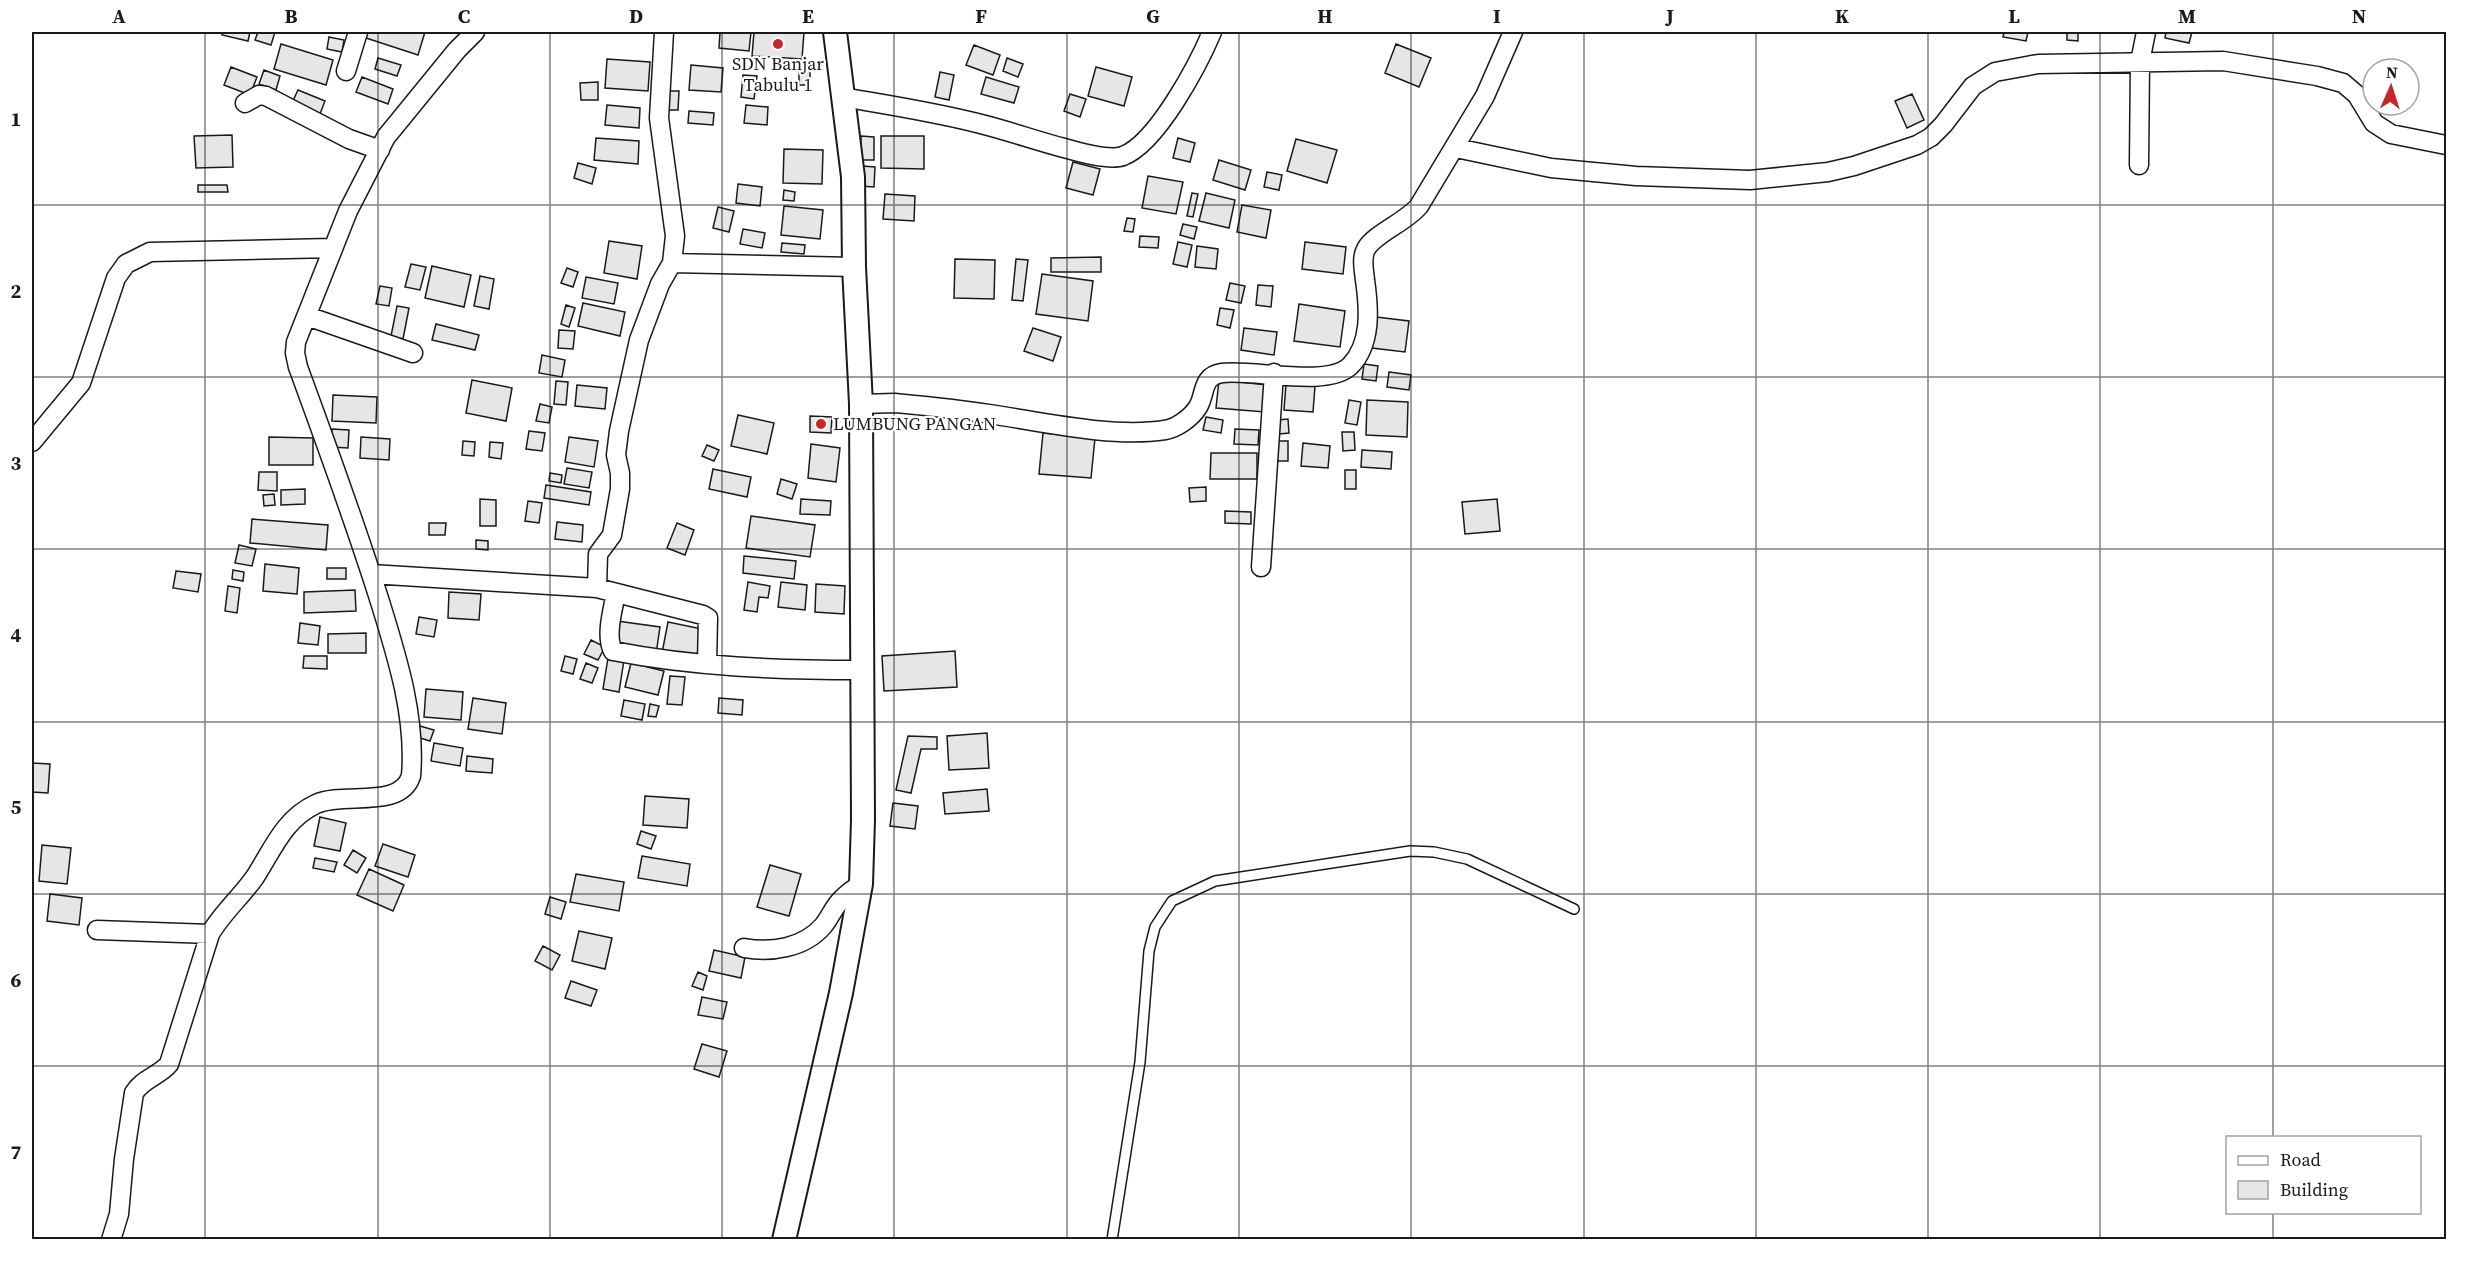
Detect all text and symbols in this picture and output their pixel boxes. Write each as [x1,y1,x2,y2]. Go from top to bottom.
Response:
text: A [112,2,126,30]
text: B [284,2,298,30]
text: C [458,2,470,30]
text: D [629,2,643,30]
text: E [802,2,814,30]
text: F [975,2,987,30]
text: G [1146,2,1160,30]
text: H [1317,2,1333,30]
text: I [1493,2,1501,30]
text: J [1664,2,1674,30]
text: K [1835,2,1849,30]
text: L [2008,2,2020,30]
text: M [2178,2,2196,30]
text: N [2352,2,2366,30]
marker: SDN Banjar Tabulu 1 [771,37,785,51]
place label: SDN Banjar Tabulu 1 [732,51,824,97]
north arrow [2361,57,2421,117]
text: N [2385,61,2399,83]
text: 1 [11,105,21,133]
text: 2 [11,277,22,305]
place label: LUMBUNG PANGAN [833,411,996,436]
marker: LUMBUNG PANGAN [814,417,828,431]
text: 3 [11,449,22,477]
text: 4 [11,621,22,649]
text: 5 [11,793,22,821]
text: 6 [11,966,22,994]
legend [2226,1136,2421,1214]
text: 7 [11,1138,22,1166]
text: Road [2280,1147,2321,1172]
text: Building [2280,1177,2348,1202]

